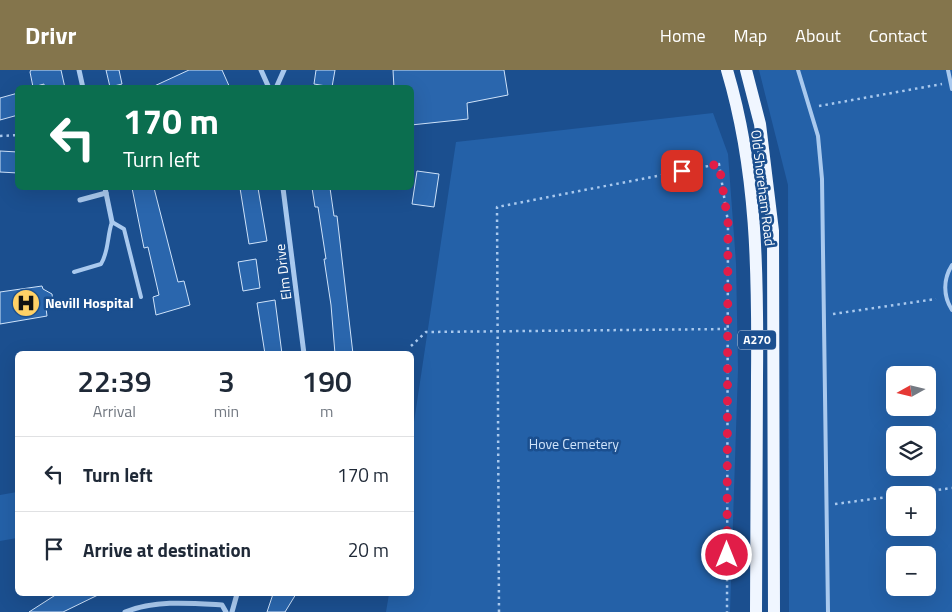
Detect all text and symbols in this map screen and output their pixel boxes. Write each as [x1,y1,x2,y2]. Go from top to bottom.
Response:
text: Drivr [25,17,76,53]
text: Home [660,22,706,49]
text: Map [734,22,767,49]
text: About [795,22,841,49]
text: Contact [869,22,927,49]
text: 170 m [123,94,219,148]
icon: left [40,105,105,170]
street label: Old Shoreham Road [746,129,781,247]
text: Turn left [123,142,200,176]
pin [661,150,703,192]
icon: arrive [668,157,696,185]
street label: Elm Drive [269,243,296,301]
hospital icon: Nevill Hospital [11,288,41,318]
place label: Nevill Hospital [45,292,134,313]
road number: A270 [738,330,776,350]
text: 22:39 [77,358,152,404]
text: 3 [218,358,235,404]
text: 190 [301,358,352,404]
north arrow [886,366,936,416]
map controls [886,366,936,596]
text: Arrival [93,399,136,423]
text: min [214,399,239,423]
text: m [320,399,333,423]
button: layers [886,426,936,476]
park label: Hove Cemetery [529,433,619,454]
icon: left [40,460,68,488]
text: Turn left [83,460,153,489]
text: 170 m [337,460,389,489]
button: + [886,486,936,536]
position arrow [700,528,752,580]
icon: arrive [40,535,68,563]
text: Arrive at destination [83,535,251,564]
text: 20 m [348,535,389,564]
button: − [886,546,936,596]

